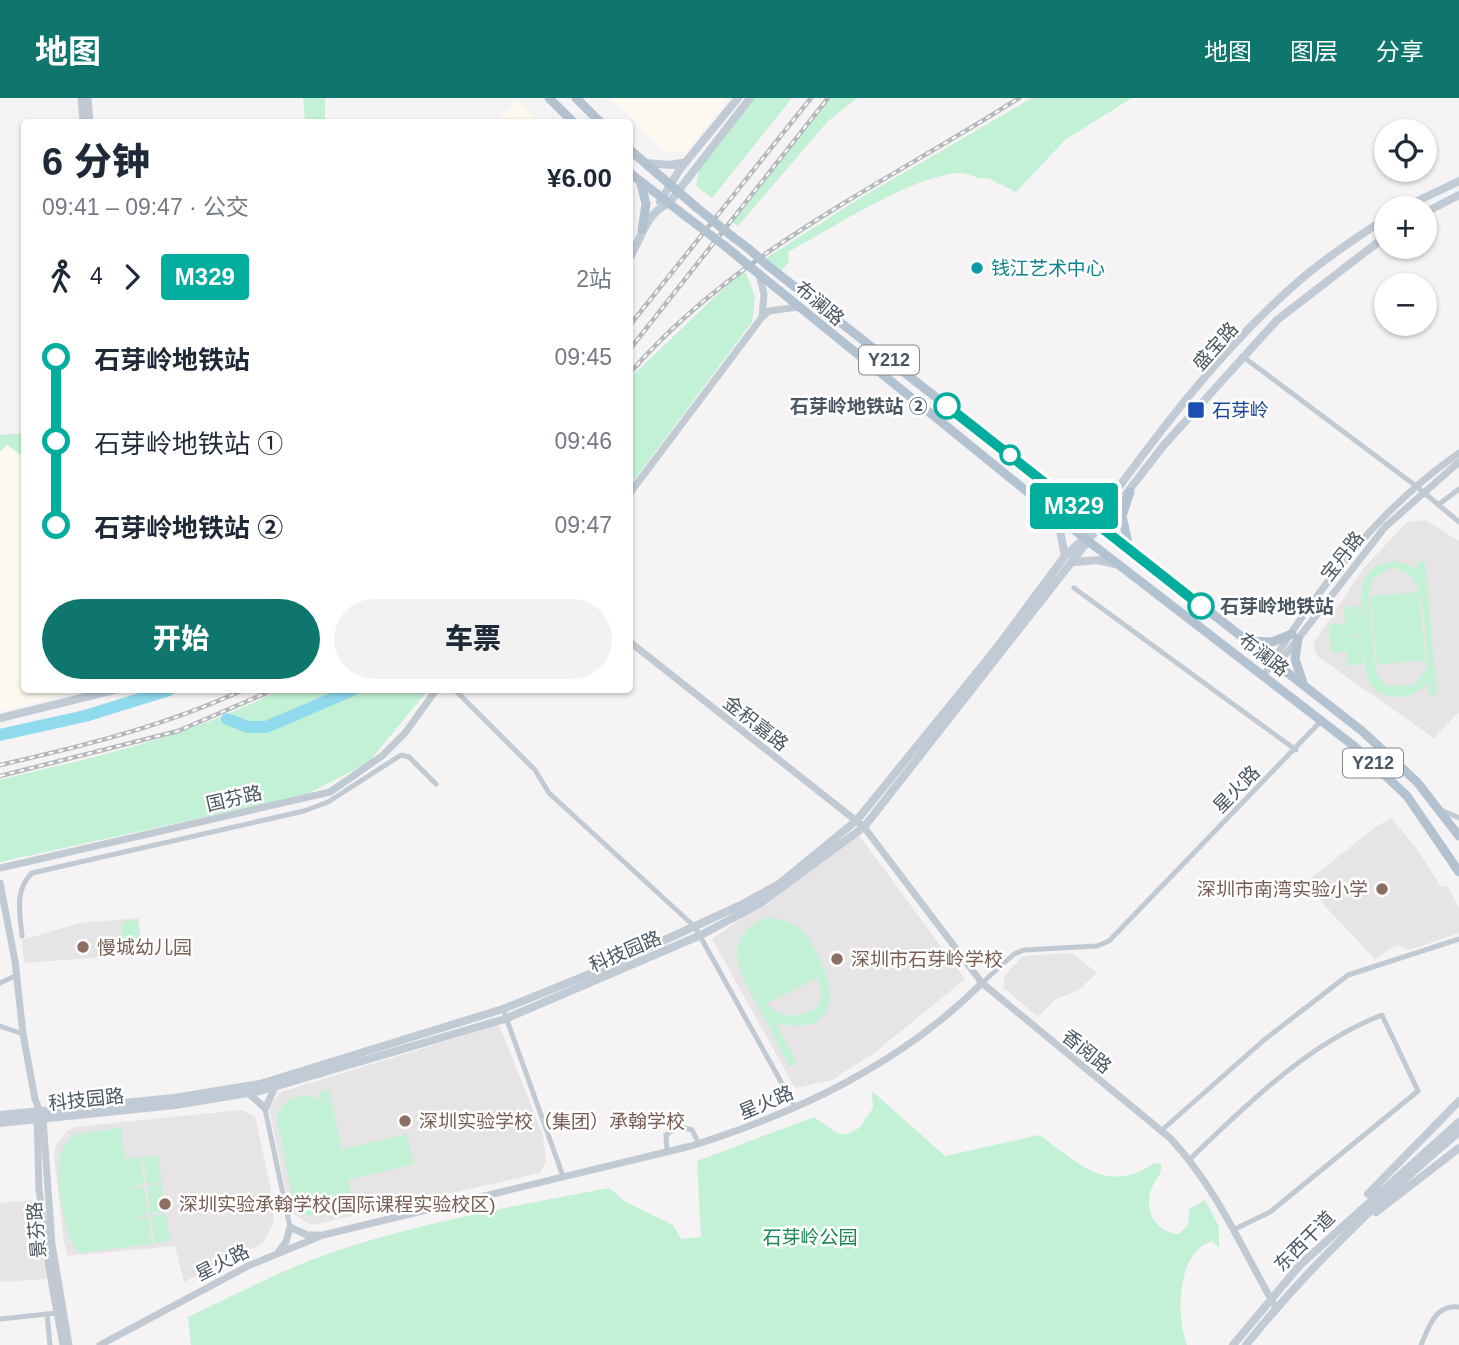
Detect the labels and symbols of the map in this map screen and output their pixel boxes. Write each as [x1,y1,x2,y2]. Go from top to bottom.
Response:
place label: 钱江艺术中心 [991,258,1105,279]
marker: 钱江艺术中心 [969,260,985,276]
street label: 布澜路 [791,277,848,330]
street label: 盛宝路 [1188,318,1242,375]
road number: Y212 [859,346,919,374]
marker: 石芽岭地铁站 ② [934,393,960,419]
place label: 石芽岭地铁站 ② [790,396,928,417]
marker: 石芽岭 [1186,400,1206,420]
place label: 石芽岭 [1212,400,1269,421]
unlabelled marker [1000,445,1020,465]
line badge: M329 [1025,483,1123,529]
street label: 宝丹路 [1317,527,1368,585]
marker: 石芽岭地铁站 [1188,593,1214,619]
place label: 石芽岭地铁站 [1220,596,1334,617]
street label: 布澜路 [1235,629,1293,680]
street label: 金积嘉路 [719,692,792,755]
road number: Y212 [1343,748,1403,778]
street label: 星火路 [1209,762,1264,817]
street label: 国芬路 [204,782,264,815]
place label: 深圳市南湾实验小学 [1197,879,1368,900]
marker: 深圳市南湾实验小学 [1374,881,1390,897]
street label: 科技园路 [586,927,664,976]
place label: 慢城幼儿园 [97,937,192,958]
marker: 慢城幼儿园 [75,939,91,955]
place label: 深圳市石芽岭学校 [851,949,1003,970]
marker: 深圳市石芽岭学校 [829,951,845,967]
street label: 香阅路 [1058,1025,1115,1077]
street label: 星火路 [736,1082,797,1123]
street label: 科技园路 [47,1085,125,1114]
place label: 深圳实验学校（集团）承翰学校 [419,1111,685,1132]
marker: 深圳实验学校（集团）承翰学校 [397,1113,413,1129]
place label: 深圳实验承翰学校(国际课程实验校区) [179,1194,496,1215]
marker: 深圳实验承翰学校(国际课程实验校区) [157,1196,173,1212]
street label: 景芬路 [24,1201,49,1259]
street label: 东西干道 [1270,1207,1339,1276]
park label: 石芽岭公园 [762,1227,858,1248]
street label: 星火路 [192,1240,252,1285]

